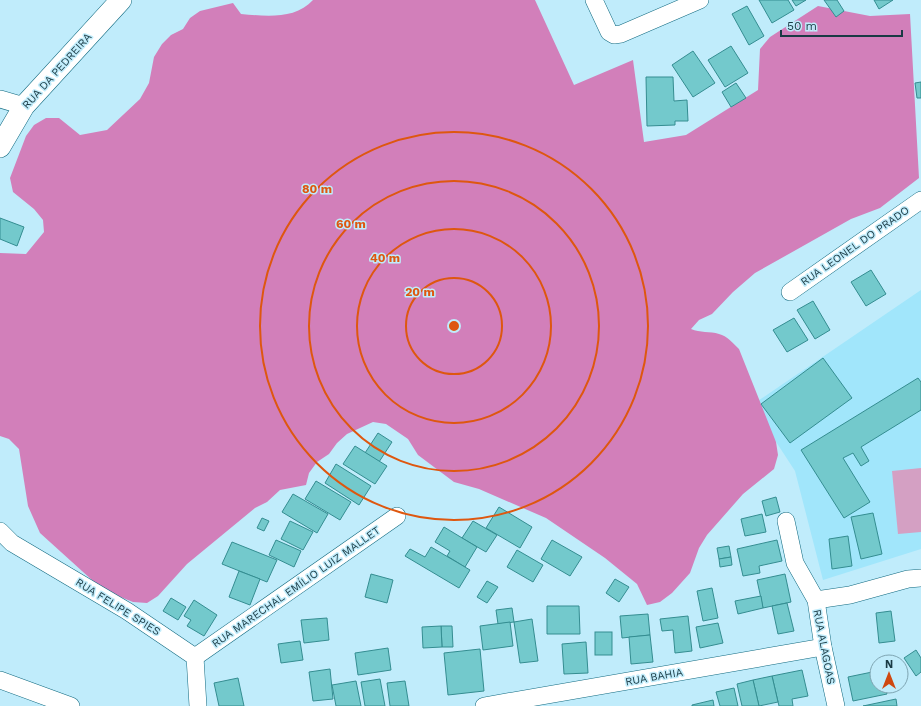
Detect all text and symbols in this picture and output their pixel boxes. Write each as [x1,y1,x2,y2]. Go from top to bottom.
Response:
scale bar [781,12,902,38]
text: 50 m [787,19,817,33]
street label: RUA DA PEDREIRA [20,30,94,112]
text: 80 m [302,182,332,196]
street label: RUA LEONEL DO PRADO [798,204,912,288]
text: 60 m [336,217,366,231]
text: 40 m [370,251,400,265]
text: 20 m [405,285,435,299]
centre of rings [447,319,461,333]
street label: RUA MARECHAL EMÍLIO LUIZ MALLET [209,523,383,650]
street label: RUA FELIPE SPIES [73,576,163,638]
street label: RUA ALAGOAS [810,608,838,686]
north arrow [869,654,909,694]
text: N [885,658,893,671]
street label: RUA BAHIA [624,666,684,688]

